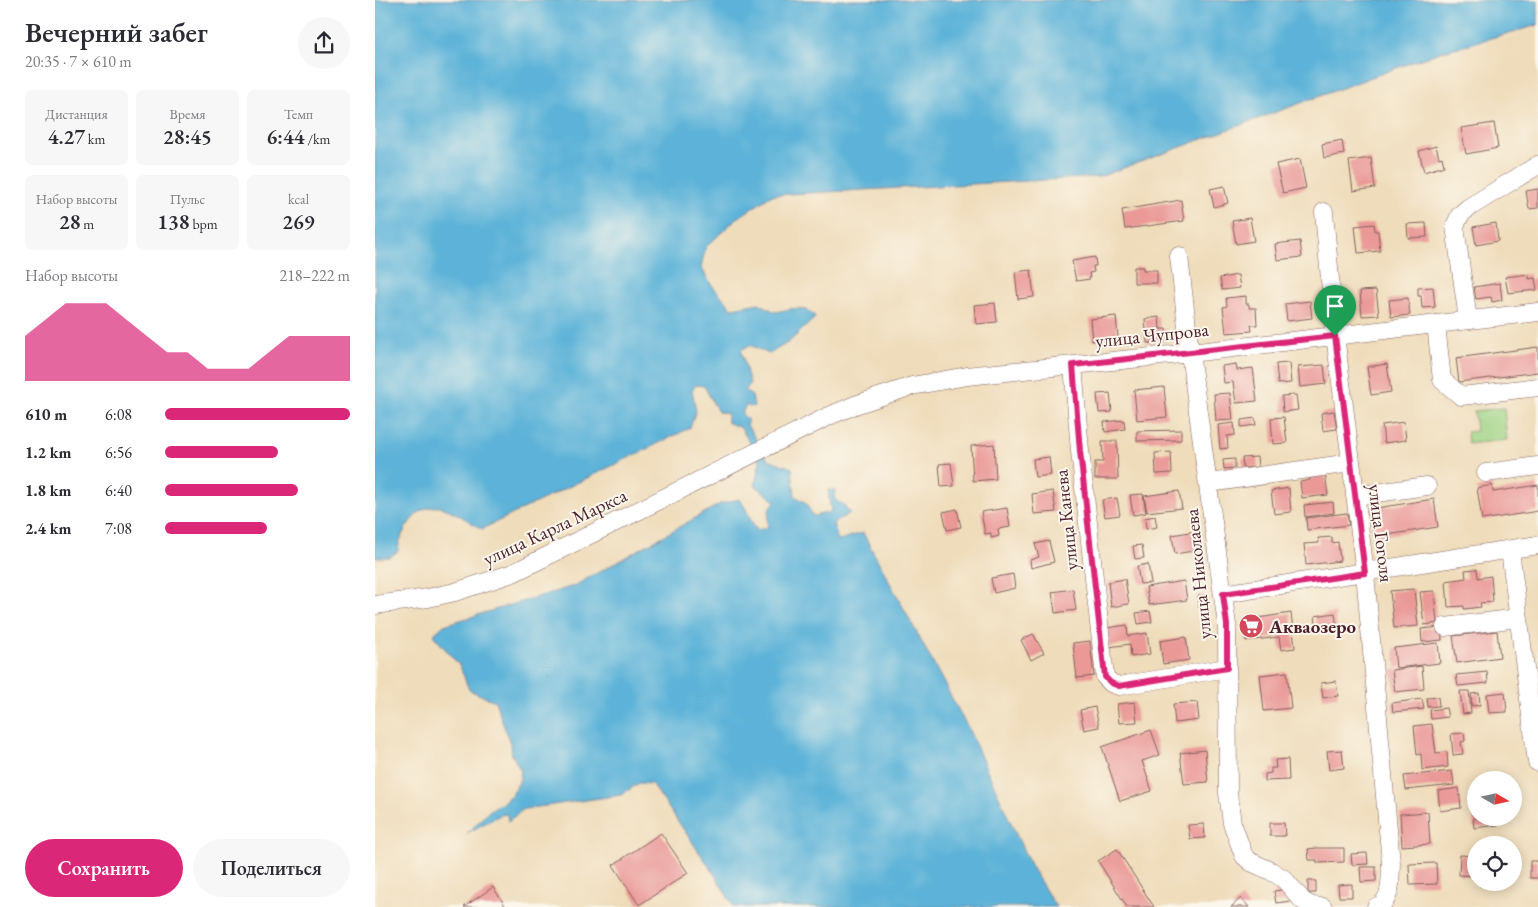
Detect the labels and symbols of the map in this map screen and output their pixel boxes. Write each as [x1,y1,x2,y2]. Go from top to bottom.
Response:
pin [1314,285,1356,336]
street label: улица Чупрова [1094,317,1210,353]
street label: улица Канева [1048,468,1084,572]
street label: улица Гоголя [1363,482,1399,584]
street label: улица Карла Маркса [479,483,631,571]
street label: улица Николаева [1179,507,1217,640]
supermarket icon: Акваозеро [1238,613,1264,639]
place label: Акваозеро [1268,614,1357,639]
north arrow [1467,771,1523,826]

